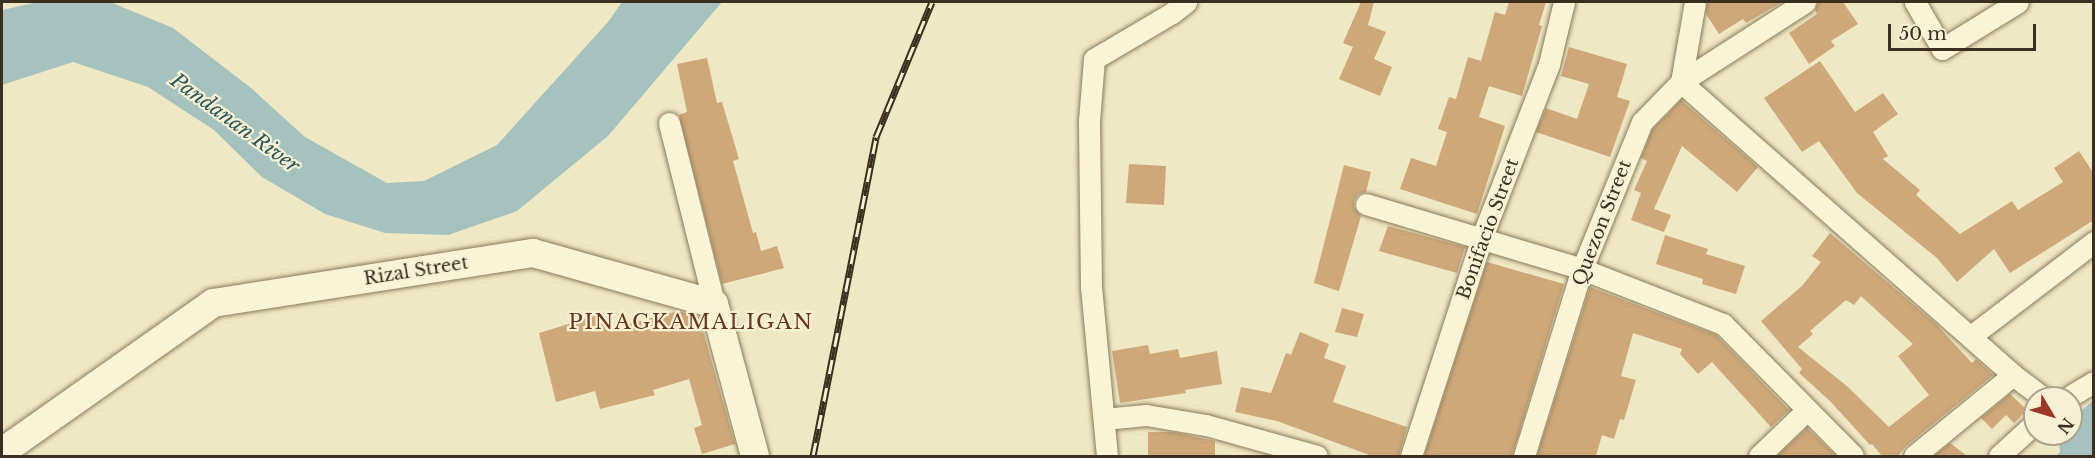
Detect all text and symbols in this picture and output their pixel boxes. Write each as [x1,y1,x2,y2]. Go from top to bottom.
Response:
scale bar [1891,12,2040,50]
text: 50 m [1899,23,1947,45]
water label: Pandanan River [166,68,304,178]
street label: Bonifacio Street [1452,156,1524,302]
street label: Quezon Street [1568,157,1636,289]
street label: Rizal Street [362,252,470,290]
district label: PINAGKAMALIGAN [568,309,814,335]
north arrow [2023,386,2083,446]
text: N [2053,414,2078,438]

